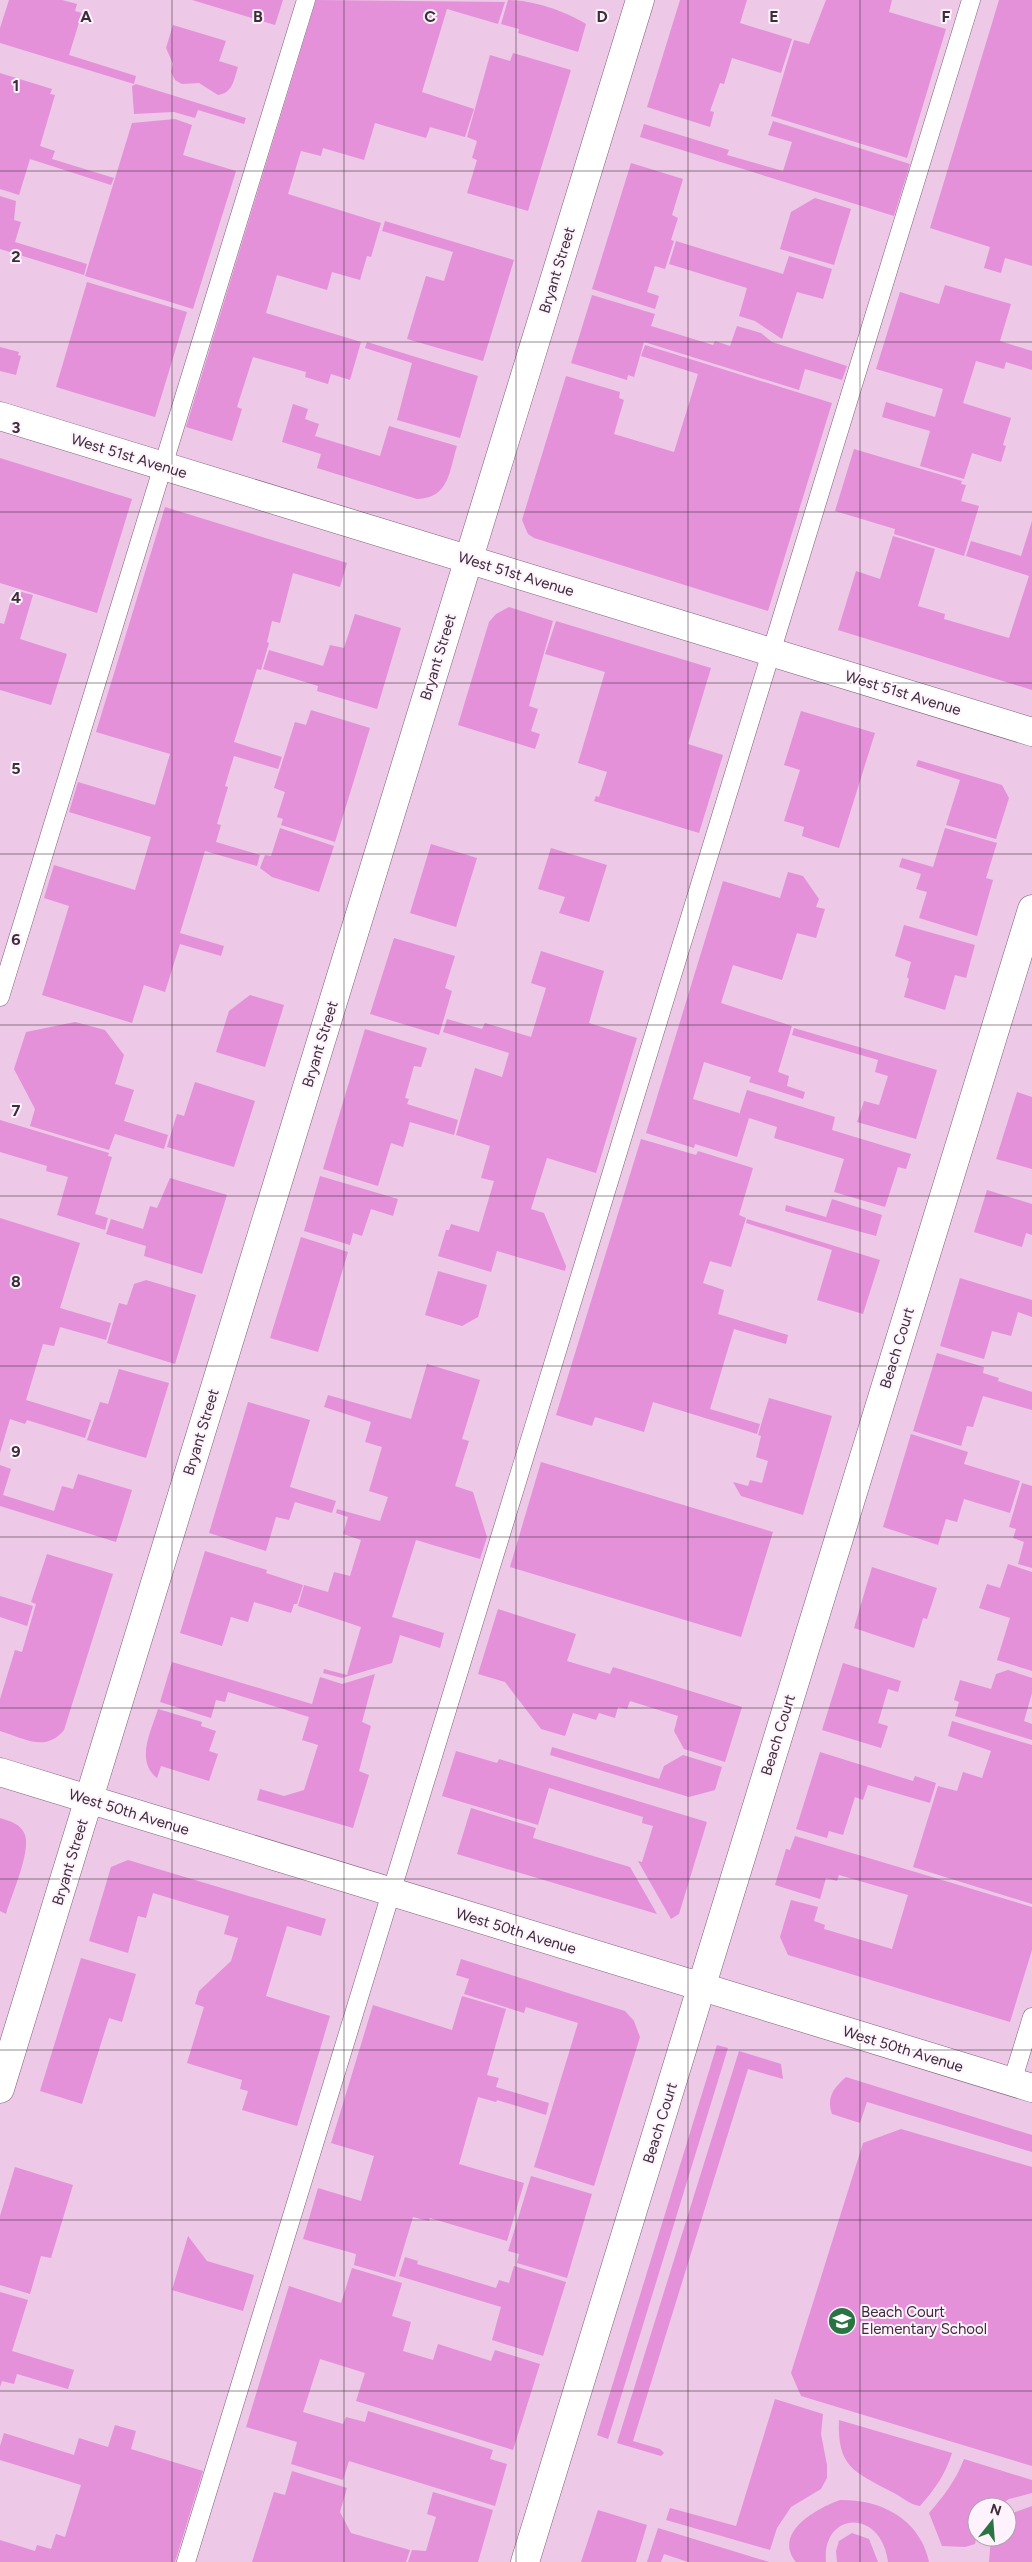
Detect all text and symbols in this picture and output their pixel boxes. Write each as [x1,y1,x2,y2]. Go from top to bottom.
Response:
text: A [80,7,92,26]
text: B [253,7,263,26]
text: C [424,7,436,26]
text: D [596,7,608,26]
text: E [769,7,779,26]
text: F [942,7,951,26]
text: 1 [13,76,19,95]
street label: Bryant Street [535,224,579,315]
text: 2 [11,247,21,266]
text: 3 [12,418,21,437]
street label: West 51st Avenue [69,430,189,482]
street label: West 51st Avenue [456,548,576,600]
text: 4 [11,588,21,607]
street label: Bryant Street [416,611,460,702]
street label: West 51st Avenue [843,667,963,719]
text: 5 [11,759,21,778]
text: 6 [11,930,21,949]
street label: Bryant Street [298,998,342,1089]
text: 7 [12,1101,21,1120]
text: 8 [11,1272,21,1291]
street label: Beach Court [876,1305,918,1391]
street label: Bryant Street [179,1386,223,1477]
text: 9 [11,1442,21,1461]
street label: Beach Court [757,1692,799,1778]
street label: West 50th Avenue [67,1785,191,1839]
street label: Bryant Street [48,1816,92,1907]
street label: West 50th Avenue [454,1904,578,1958]
street label: West 50th Avenue [841,2022,965,2076]
street label: Beach Court [639,2080,681,2166]
place label: Beach Court Elementary School [861,2303,987,2338]
school or university icon: Beach Court Elementary School [827,2306,857,2336]
north arrow [967,2497,1017,2547]
text: N [988,2500,1003,2520]

